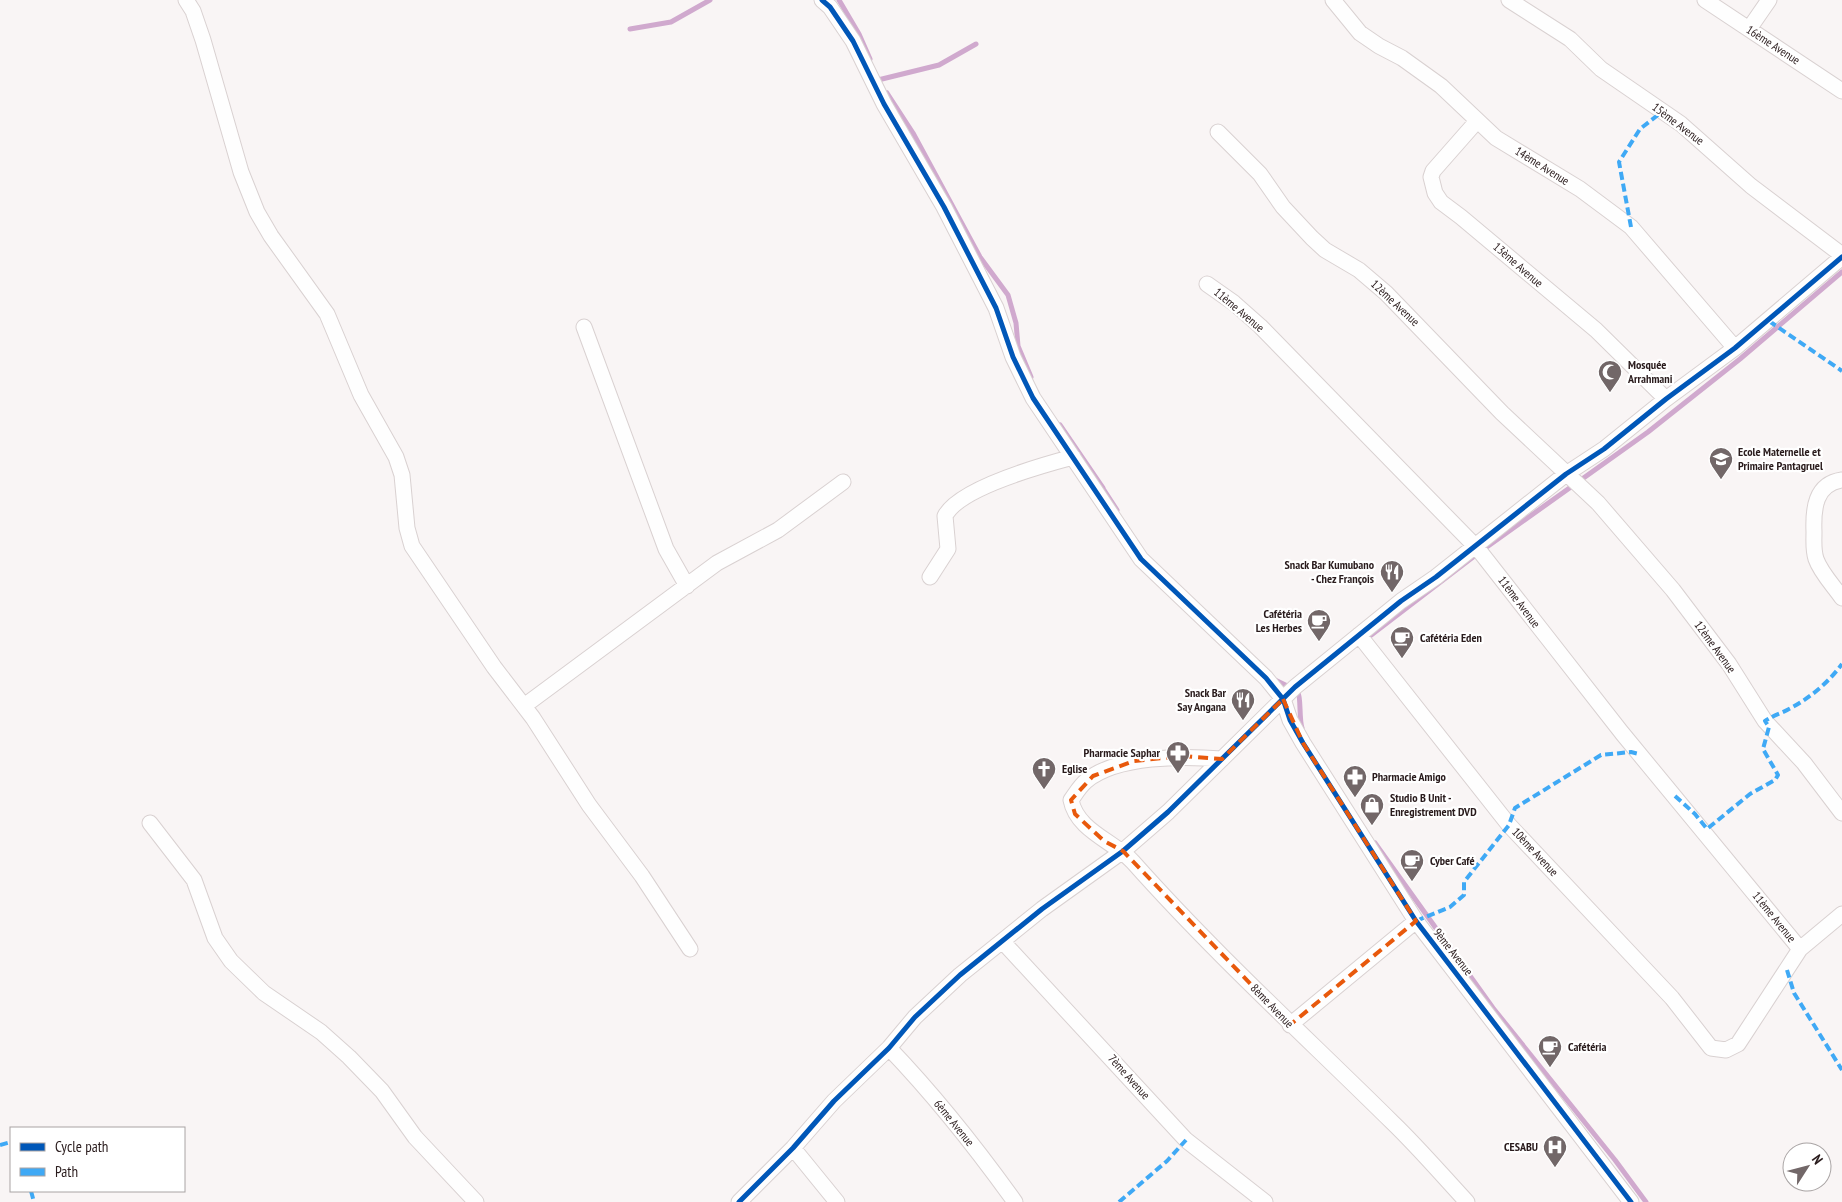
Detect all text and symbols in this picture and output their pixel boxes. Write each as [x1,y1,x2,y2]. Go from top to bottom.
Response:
street label: 16ème Avenue [1744,22,1803,68]
street label: 15ème Avenue [1649,99,1707,148]
street label: 14ème Avenue [1512,143,1572,188]
street label: 13ème Avenue [1490,239,1546,290]
street label: 12ème Avenue [1368,276,1423,329]
street label: 11ème Avenue [1211,284,1268,335]
place label: Mosquée Arrahmani [1627,357,1673,386]
mosque icon: Mosquée Arrahmani [1597,359,1623,393]
place label: Ecole Maternelle et Primaire Pantagruel [1738,444,1823,473]
school or university icon: Ecole Maternelle et Primaire Pantagruel [1708,446,1734,480]
place label: Snack Bar Kumubano - Chez François [1285,557,1375,586]
restaurant icon: Snack Bar Kumubano - Chez François [1379,559,1405,593]
street label: 11ème Avenue [1495,573,1544,631]
place label: Cafétéria Les Herbes [1256,606,1302,635]
cafe icon: Cafétéria Les Herbes [1306,608,1332,642]
street label: 12ème Avenue [1691,618,1739,676]
cafe icon: Cafétéria Eden [1389,625,1415,659]
place label: Cafétéria Eden [1420,630,1482,645]
place label: Snack Bar Say Angana [1177,685,1226,714]
restaurant icon: Snack Bar Say Angana [1230,687,1256,721]
pharmacy icon: Pharmacie Saphar [1165,740,1191,774]
place label: Pharmacie Saphar [1084,745,1160,760]
church icon: Eglise [1031,756,1057,790]
place label: Eglise [1062,761,1087,776]
pharmacy icon: Pharmacie Amigo [1342,764,1368,798]
place label: Pharmacie Amigo [1372,769,1447,784]
place label: Studio B Unit - Enregistrement DVD [1390,790,1477,819]
shop icon: Studio B Unit - Enregistrement DVD [1359,792,1385,826]
street label: 10ème Avenue [1509,824,1562,879]
cafe icon: Cyber Café [1399,848,1425,882]
place label: Cyber Café [1430,853,1475,868]
street label: 11ème Avenue [1749,888,1799,945]
street label: 9ème Avenue [1430,925,1476,978]
street label: 8ème Avenue [1248,980,1297,1031]
cafe icon: Cafétéria [1537,1034,1563,1068]
place label: Cafétéria [1568,1039,1607,1054]
street label: 7ème Avenue [1105,1051,1154,1102]
street label: 6ème Avenue [931,1096,978,1149]
legend [10,1127,185,1192]
hospital icon: CESABU [1542,1134,1568,1168]
text: Cycle path [55,1137,108,1156]
place label: CESABU [1504,1139,1538,1154]
north arrow [1782,1142,1832,1192]
text: N [1808,1151,1827,1168]
text: Path [55,1162,78,1181]

